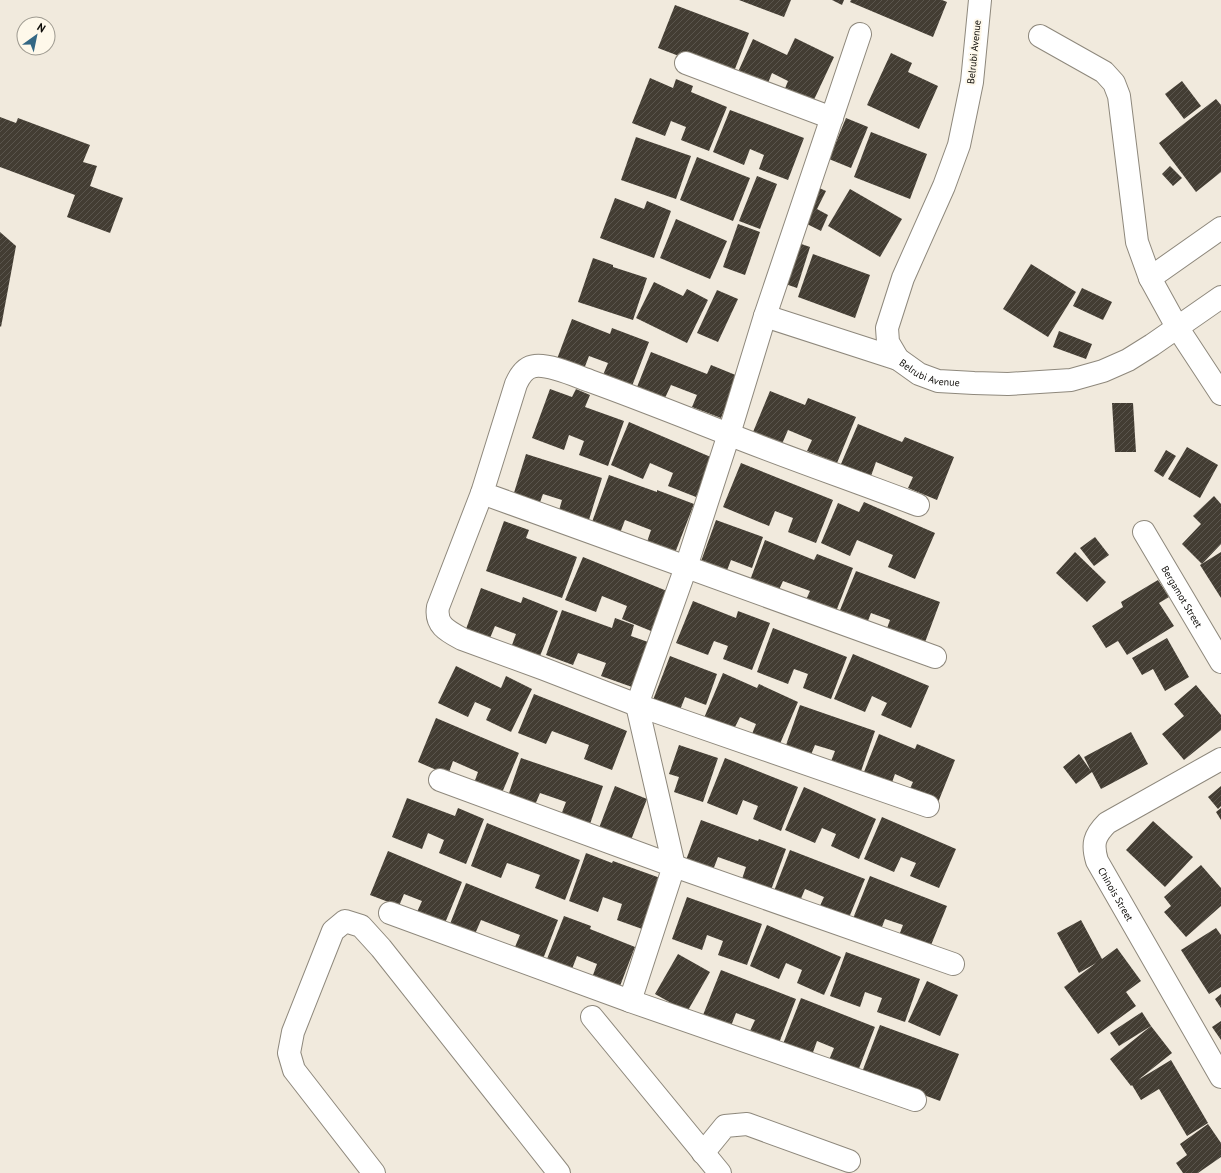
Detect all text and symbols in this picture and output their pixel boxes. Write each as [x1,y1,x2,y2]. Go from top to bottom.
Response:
north arrow [16,16,56,56]
street label: Belrubi Avenue [964,19,984,85]
text: N [35,20,48,35]
street label: Belrubi Avenue [897,356,960,389]
street label: Bergamot Street [1159,563,1206,630]
street label: Chinois Street [1095,865,1137,924]

